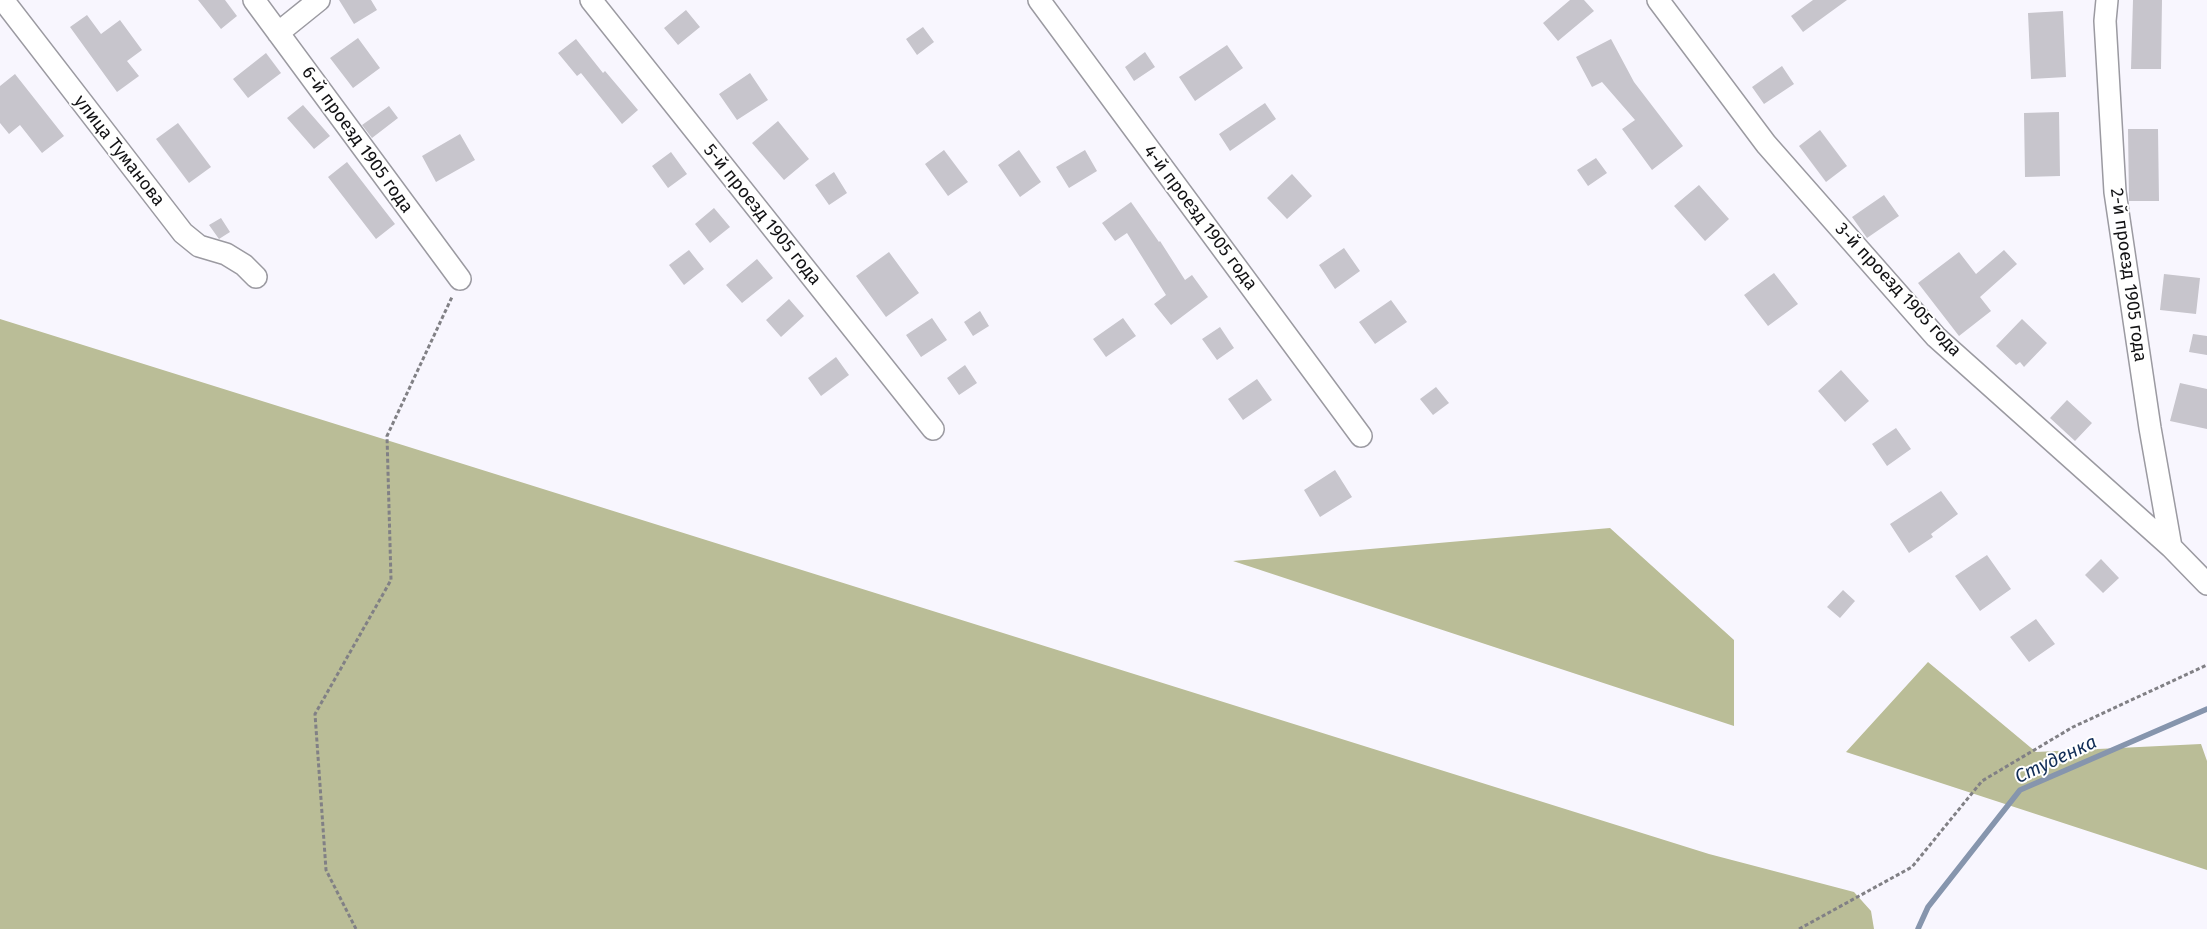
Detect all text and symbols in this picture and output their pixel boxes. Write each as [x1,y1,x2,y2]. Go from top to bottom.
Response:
street label: 6-й проезд 1905 года [297,63,417,217]
street label: улица Туманова [69,91,169,211]
street label: 5-й проезд 1905 года [698,140,826,290]
street label: 4-й проезд 1905 года [1138,141,1262,295]
street label: 2-й проезд 1905 года [2105,187,2151,363]
street label: 3-й проезд 1905 года [1830,219,1966,361]
water label: Студенка [2011,731,2101,789]

